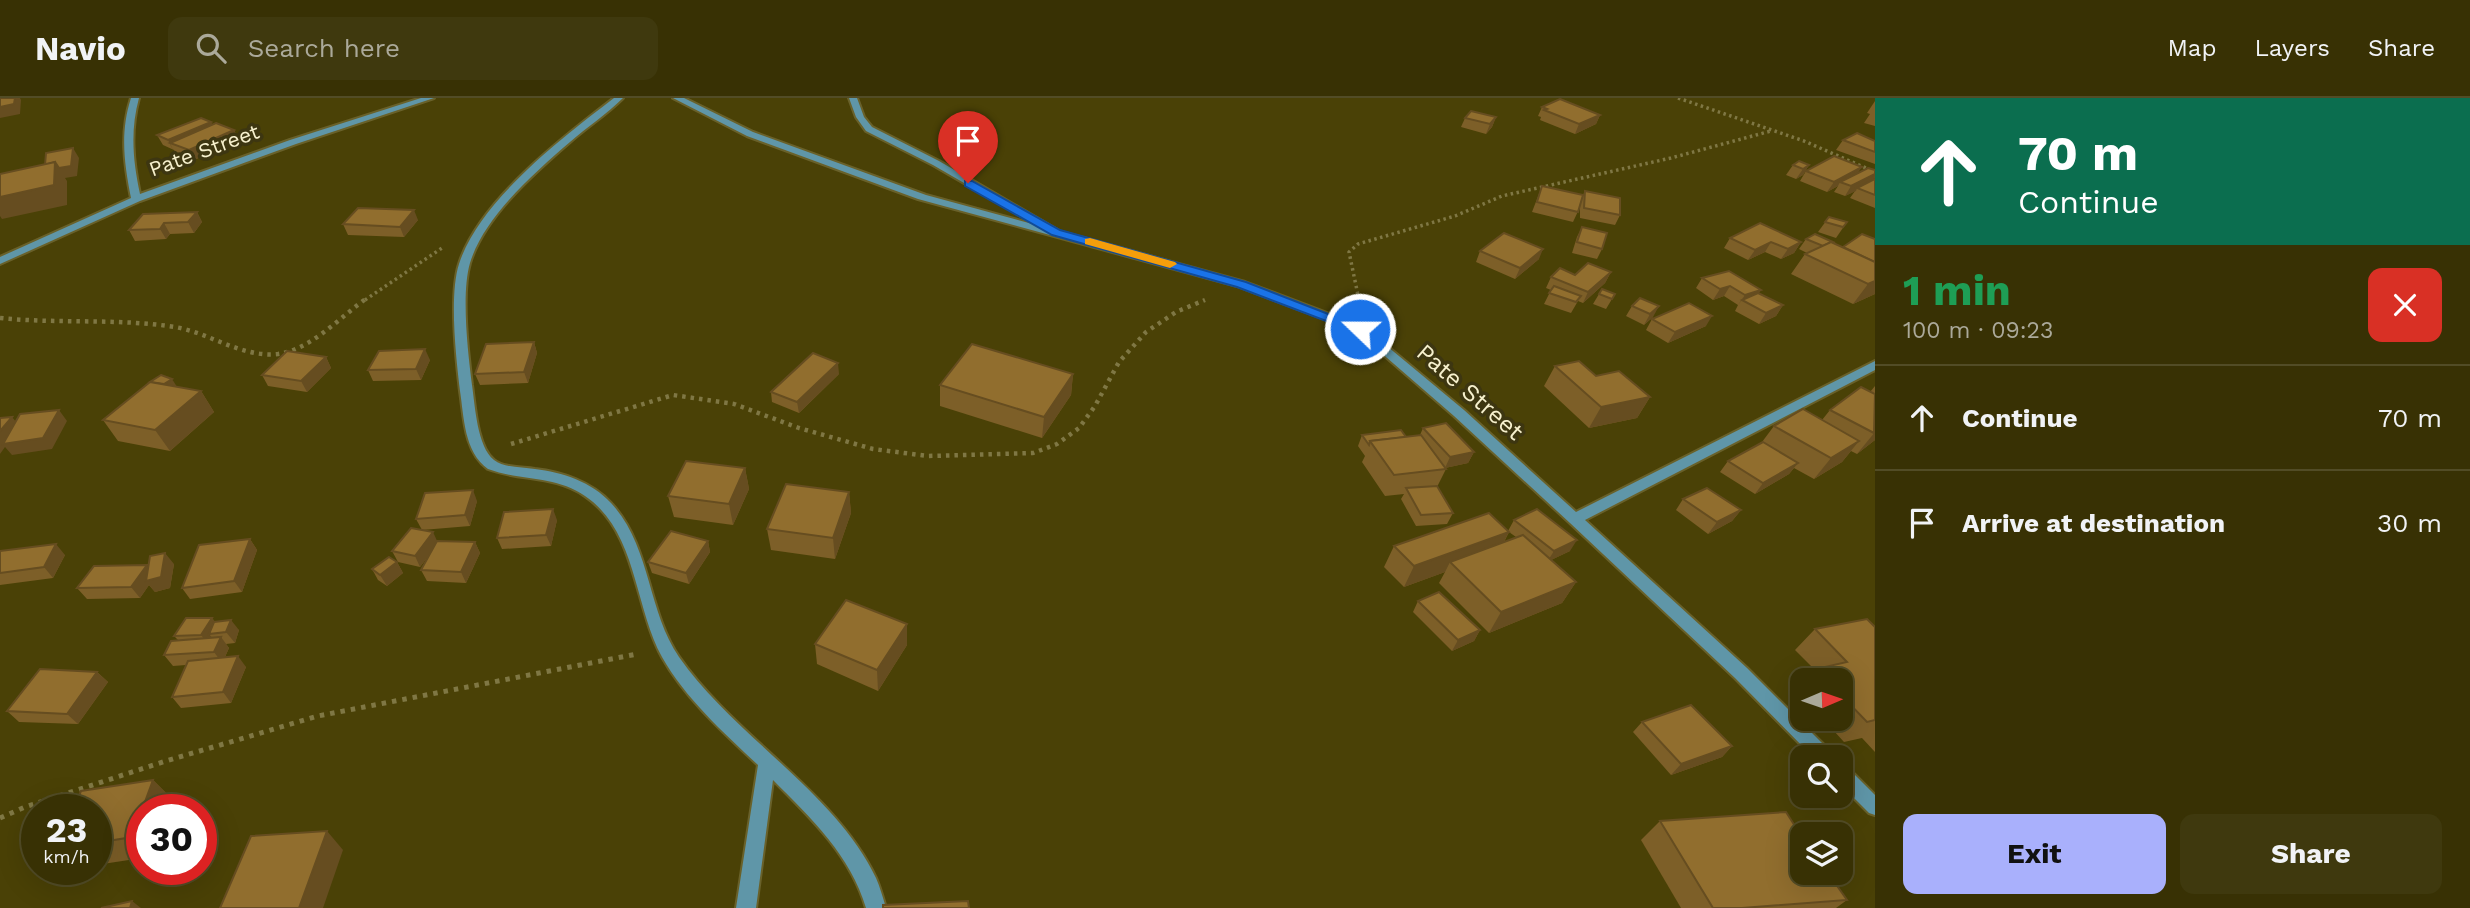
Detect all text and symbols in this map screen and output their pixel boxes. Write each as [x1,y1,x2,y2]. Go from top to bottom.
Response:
search box [168,17,658,80]
text: Navio [35,29,126,68]
icon: search [192,29,230,67]
text: Search here [248,33,400,63]
text: Map [2168,34,2216,62]
text: Layers [2254,34,2330,62]
text: Share [2368,34,2435,62]
pin [938,111,998,183]
street label: Pate Street [145,118,263,182]
icon: arrive [949,122,987,160]
text: 70 m [2018,124,2138,182]
icon: ahead [1903,126,1994,217]
text: Continue [2018,183,2159,221]
text: 1 min [1903,266,2011,315]
button: close [2368,268,2442,342]
position arrow [1323,292,1397,366]
text: 100 m · 09:23 [1903,317,2053,344]
street label: Pate Street [1411,338,1529,446]
icon: ahead [1903,399,1941,437]
text: Continue [1962,403,2078,433]
text: 70 m [2378,403,2442,433]
icon: arrive [1903,504,1941,542]
text: Arrive at destination [1962,508,2225,538]
text: 30 m [2377,508,2442,538]
north arrow [1790,668,1853,732]
map controls [1790,668,1853,885]
button: search [1790,745,1853,808]
speed limit sign: 30 [126,794,217,885]
text: 23 [46,809,87,851]
button: Exit [1903,814,2166,894]
button: Share [2180,814,2442,894]
button: layers [1790,822,1853,885]
text: km/h [43,846,90,867]

